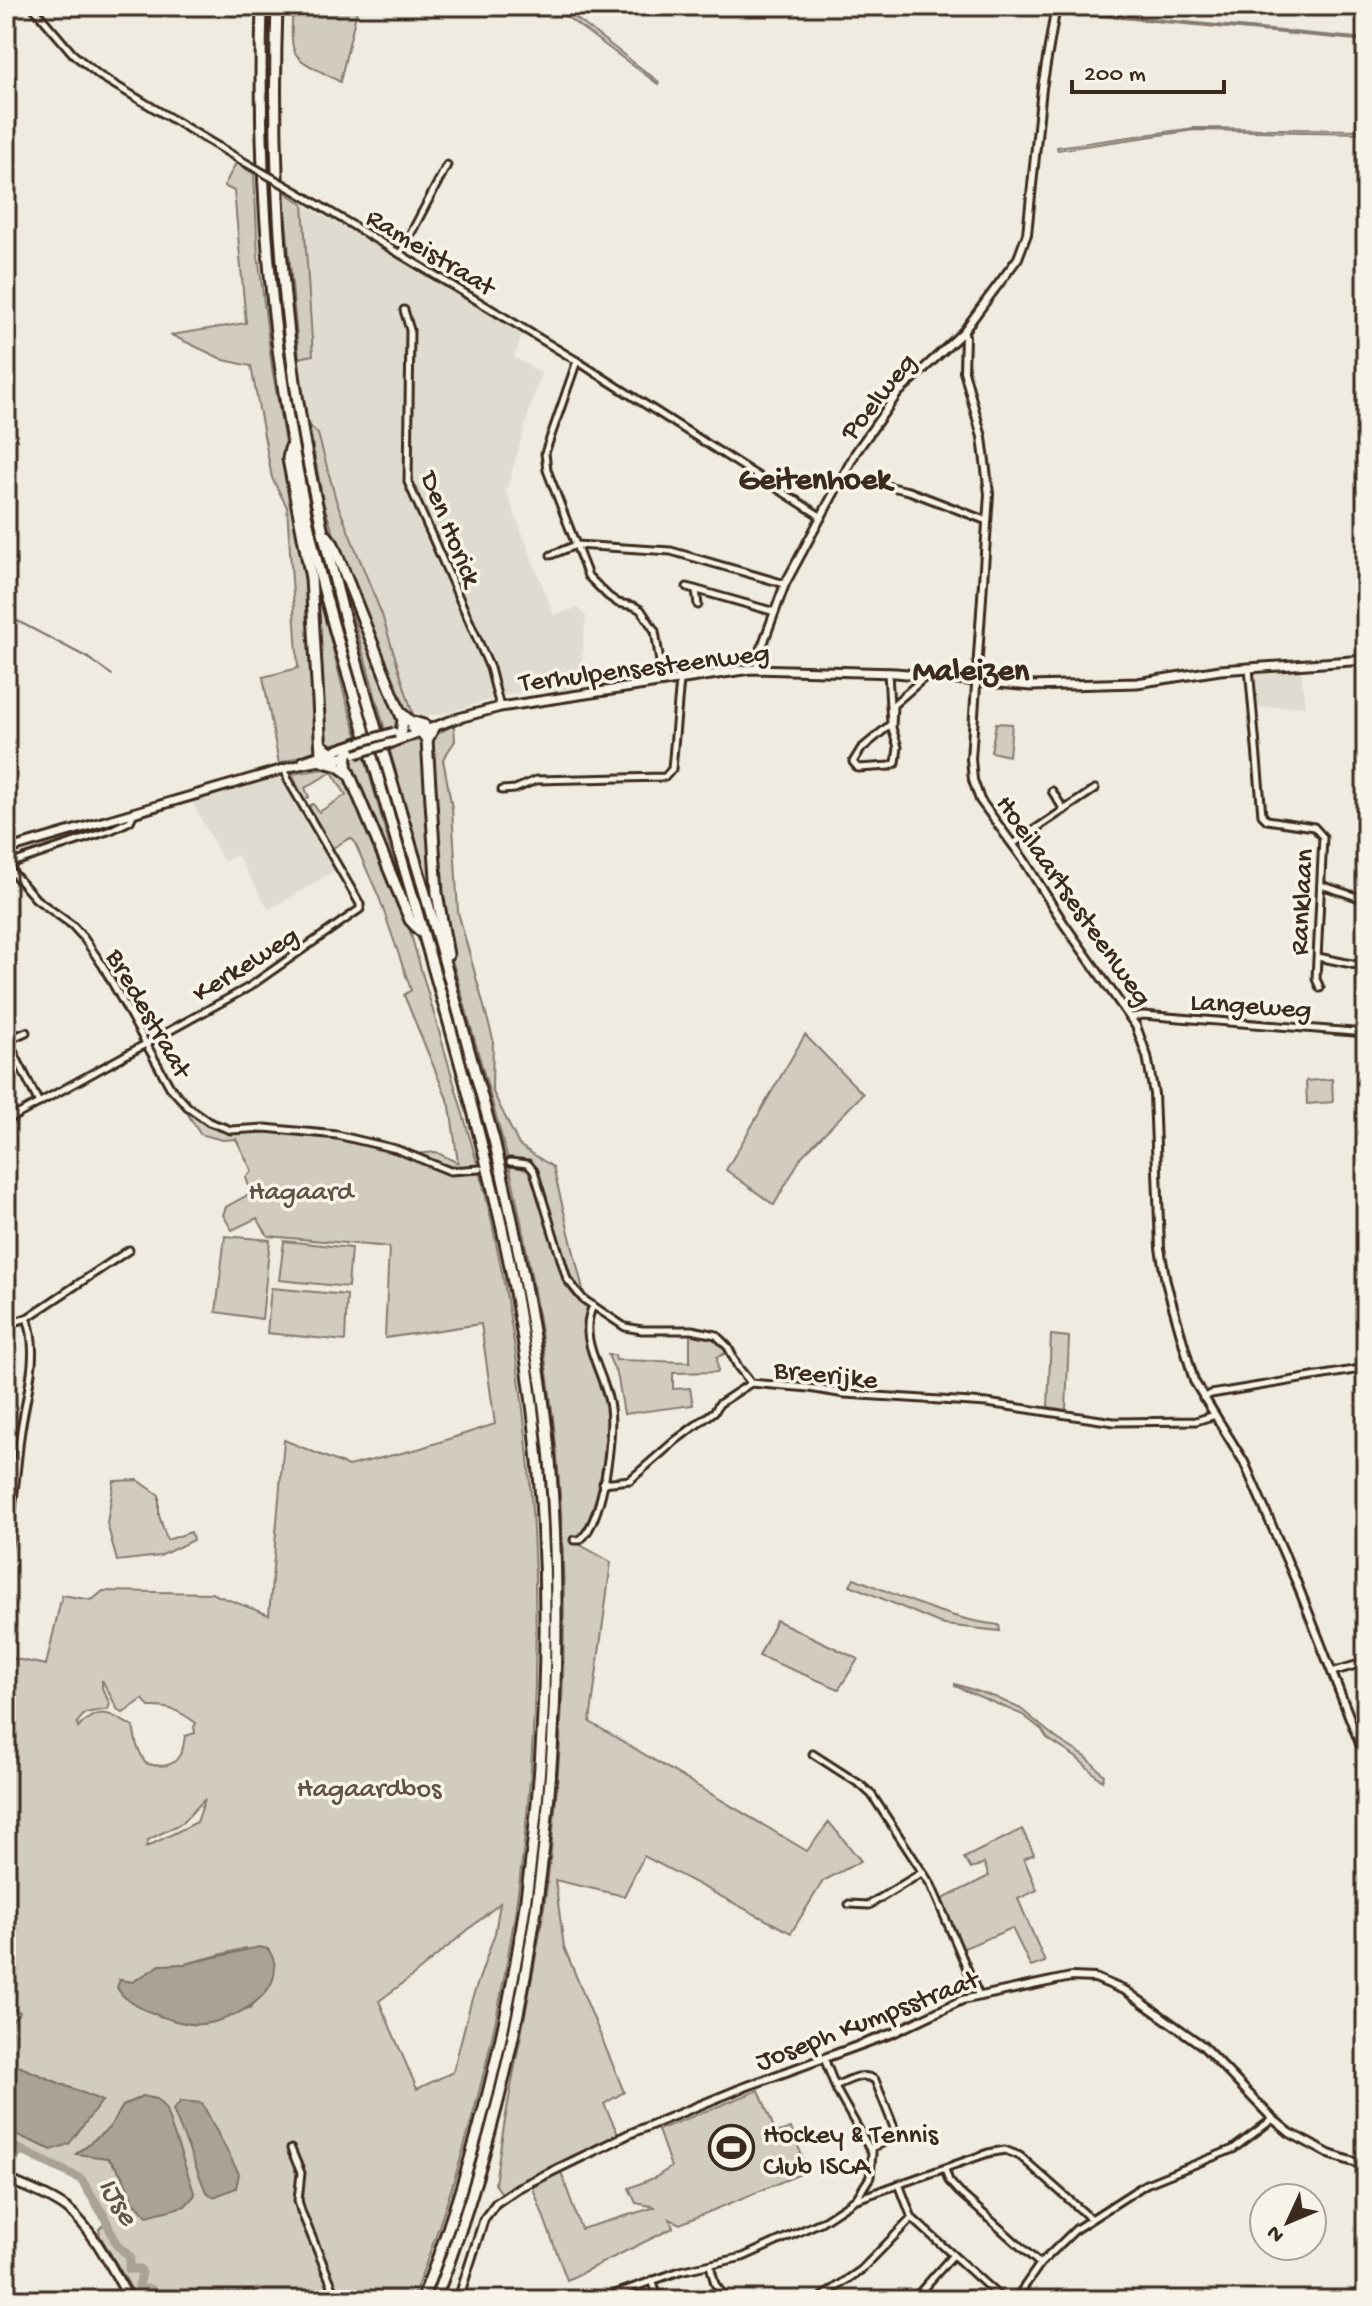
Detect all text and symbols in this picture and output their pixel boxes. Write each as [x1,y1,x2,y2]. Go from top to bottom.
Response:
scale bar [1072,44,1224,94]
text: 200 m [1084,61,1146,90]
street label: Rameistraat [359,202,502,307]
street label: Poelweg [834,348,925,449]
district label: Geitenhoek [739,463,895,501]
street label: Den Horick [410,465,488,594]
street label: Terhulpensesteenweg [516,638,772,701]
district label: Maleizen [913,654,1030,692]
street label: Hoeilaartsesteenweg [987,790,1158,1014]
street label: Ranklaan [1284,847,1323,956]
street label: Kerkeweg [187,920,306,1011]
street label: Bredestraat [96,943,199,1087]
street label: Langeweg [1189,987,1312,1028]
park label: Hagaard [249,1177,356,1210]
street label: Breerijke [771,1355,880,1398]
park label: Hagaardbos [297,1774,442,1807]
street label: Joseph Kumpsstraat [751,1964,986,2080]
place label: Hockey & Tennis Club ISCA [763,2120,939,2185]
sports icon: Hockey & Tennis Club ISCA [708,2124,756,2172]
water label: IJse [88,2172,145,2234]
north arrow [1248,2182,1328,2262]
text: N [1262,2219,1291,2247]

